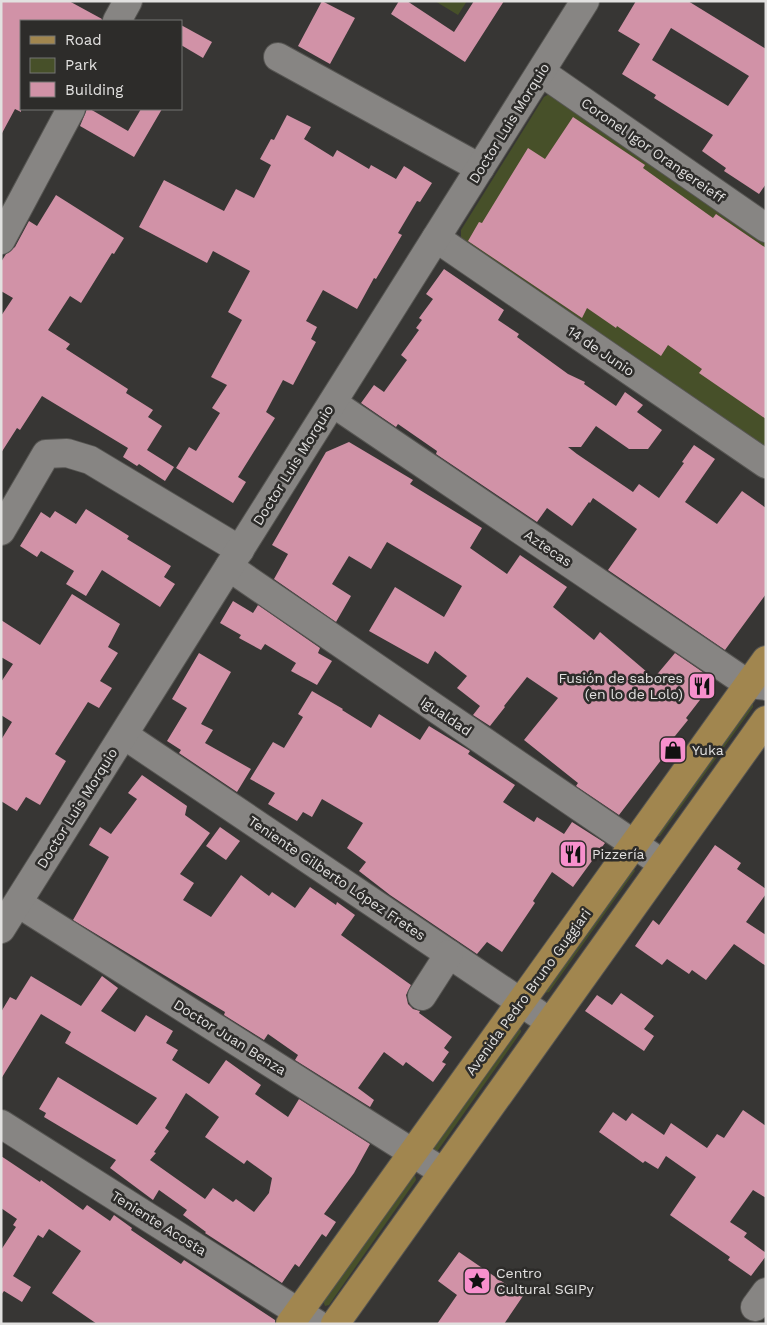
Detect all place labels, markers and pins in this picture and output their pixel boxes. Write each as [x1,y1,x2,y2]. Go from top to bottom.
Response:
place label: Fusión de sabores (en lo de Lolo) [558,670,683,702]
restaurant icon: Fusión de sabores (en lo de Lolo) [687,671,717,701]
shop icon: Yuka [658,735,688,765]
place label: Yuka [692,742,724,758]
restaurant icon: Pizzería [558,839,588,869]
place label: Pizzería [592,846,645,862]
place label: Centro Cultural SGIPy [496,1265,595,1297]
place icon: Centro Cultural SGIPy [462,1266,492,1296]

